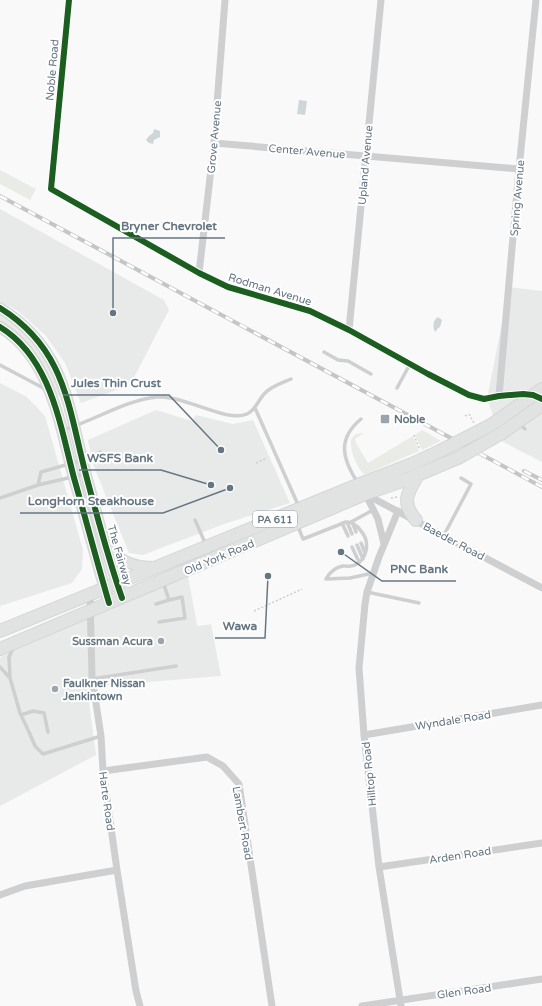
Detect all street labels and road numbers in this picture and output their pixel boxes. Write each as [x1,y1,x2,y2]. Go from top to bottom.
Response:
street label: Noble Road [43,39,62,101]
street label: Grove Avenue [205,100,224,174]
street label: Upland Avenue [356,125,375,205]
street label: Center Avenue [268,142,346,161]
street label: Spring Avenue [508,159,527,237]
street label: Rodman Avenue [227,271,313,308]
road number: PA 611 [253,511,297,527]
street label: Baeder Road [421,520,487,563]
street label: The Fairway [105,524,134,587]
street label: Old York Road [182,537,256,578]
street label: Wyndale Road [414,708,492,733]
street label: Hilltop Road [360,741,379,807]
street label: Harte Road [96,771,117,832]
street label: Lambert Road [230,785,255,861]
street label: Arden Road [428,844,492,867]
street label: Glen Road [436,981,492,1002]

